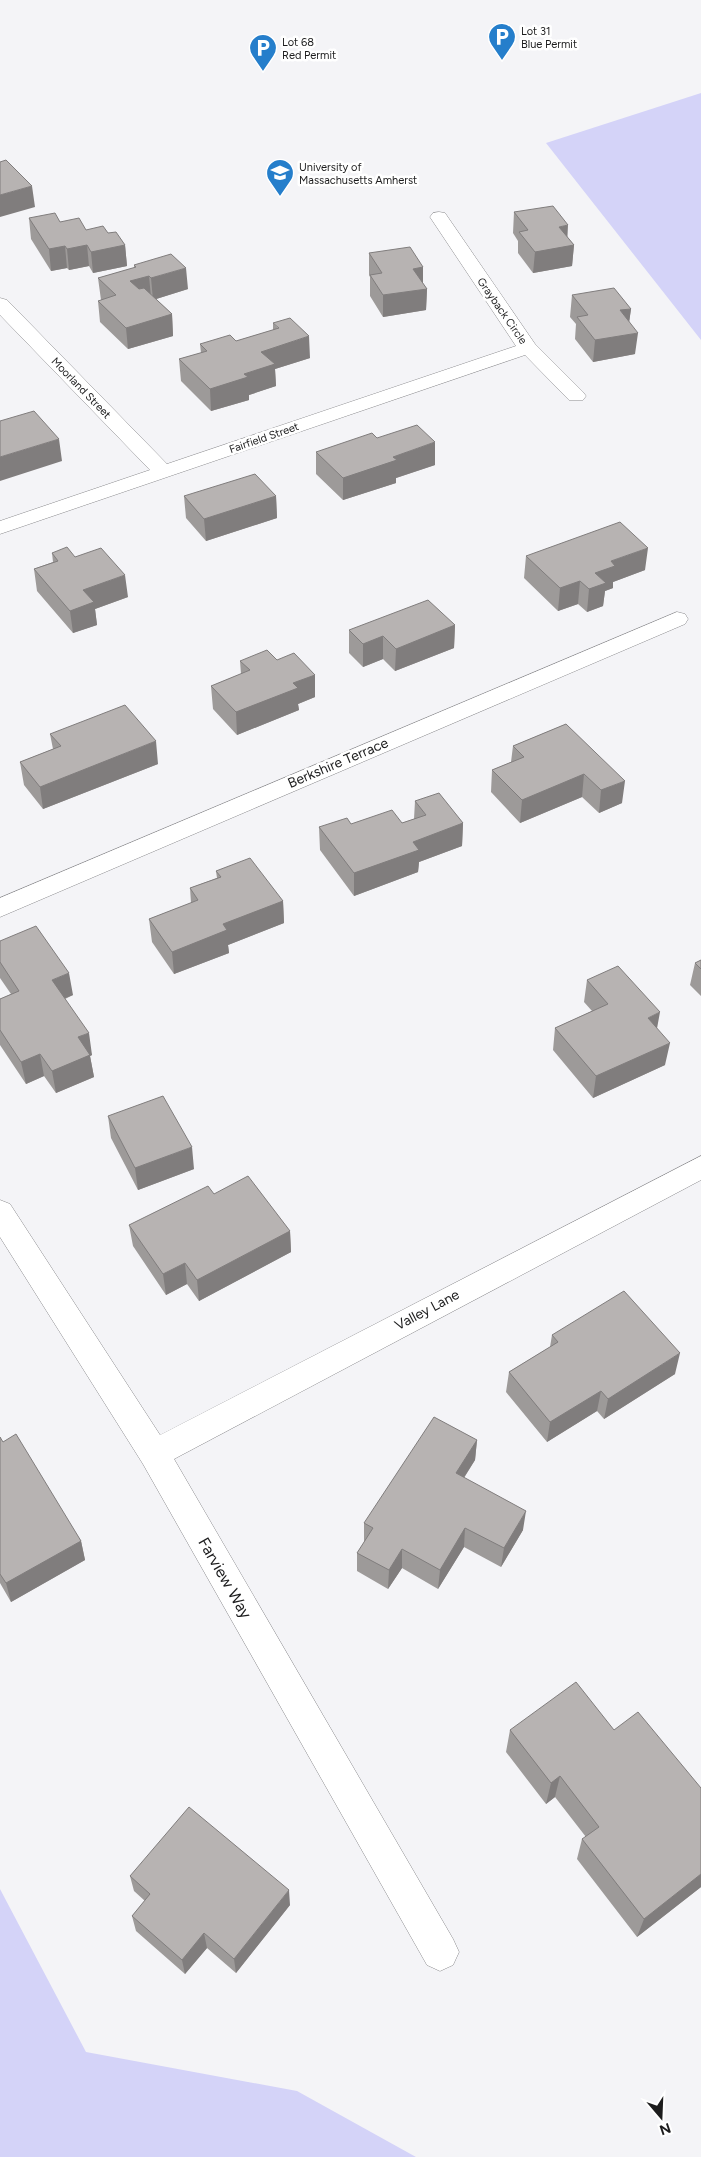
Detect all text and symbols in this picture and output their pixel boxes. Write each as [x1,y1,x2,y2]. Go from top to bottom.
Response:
parking icon: Lot 31 Blue Permit [487,22,517,61]
place label: Lot 31 Blue Permit [521,25,577,51]
parking icon: Lot 68 Red Permit [248,33,278,72]
place label: Lot 68 Red Permit [282,36,336,62]
school or university icon: University of Massachusetts Amherst [265,158,295,197]
place label: University of Massachusetts Amherst [299,161,417,187]
street label: Grayback Circle [474,275,530,347]
street label: Moorland Street [49,355,113,421]
street label: Fairfield Street [227,420,301,456]
street label: Berkshire Terrace [285,734,391,792]
street label: Valley Lane [392,1286,462,1334]
street label: Farview Way [194,1534,256,1622]
north arrow [636,2092,686,2142]
text: N [657,2119,673,2139]

